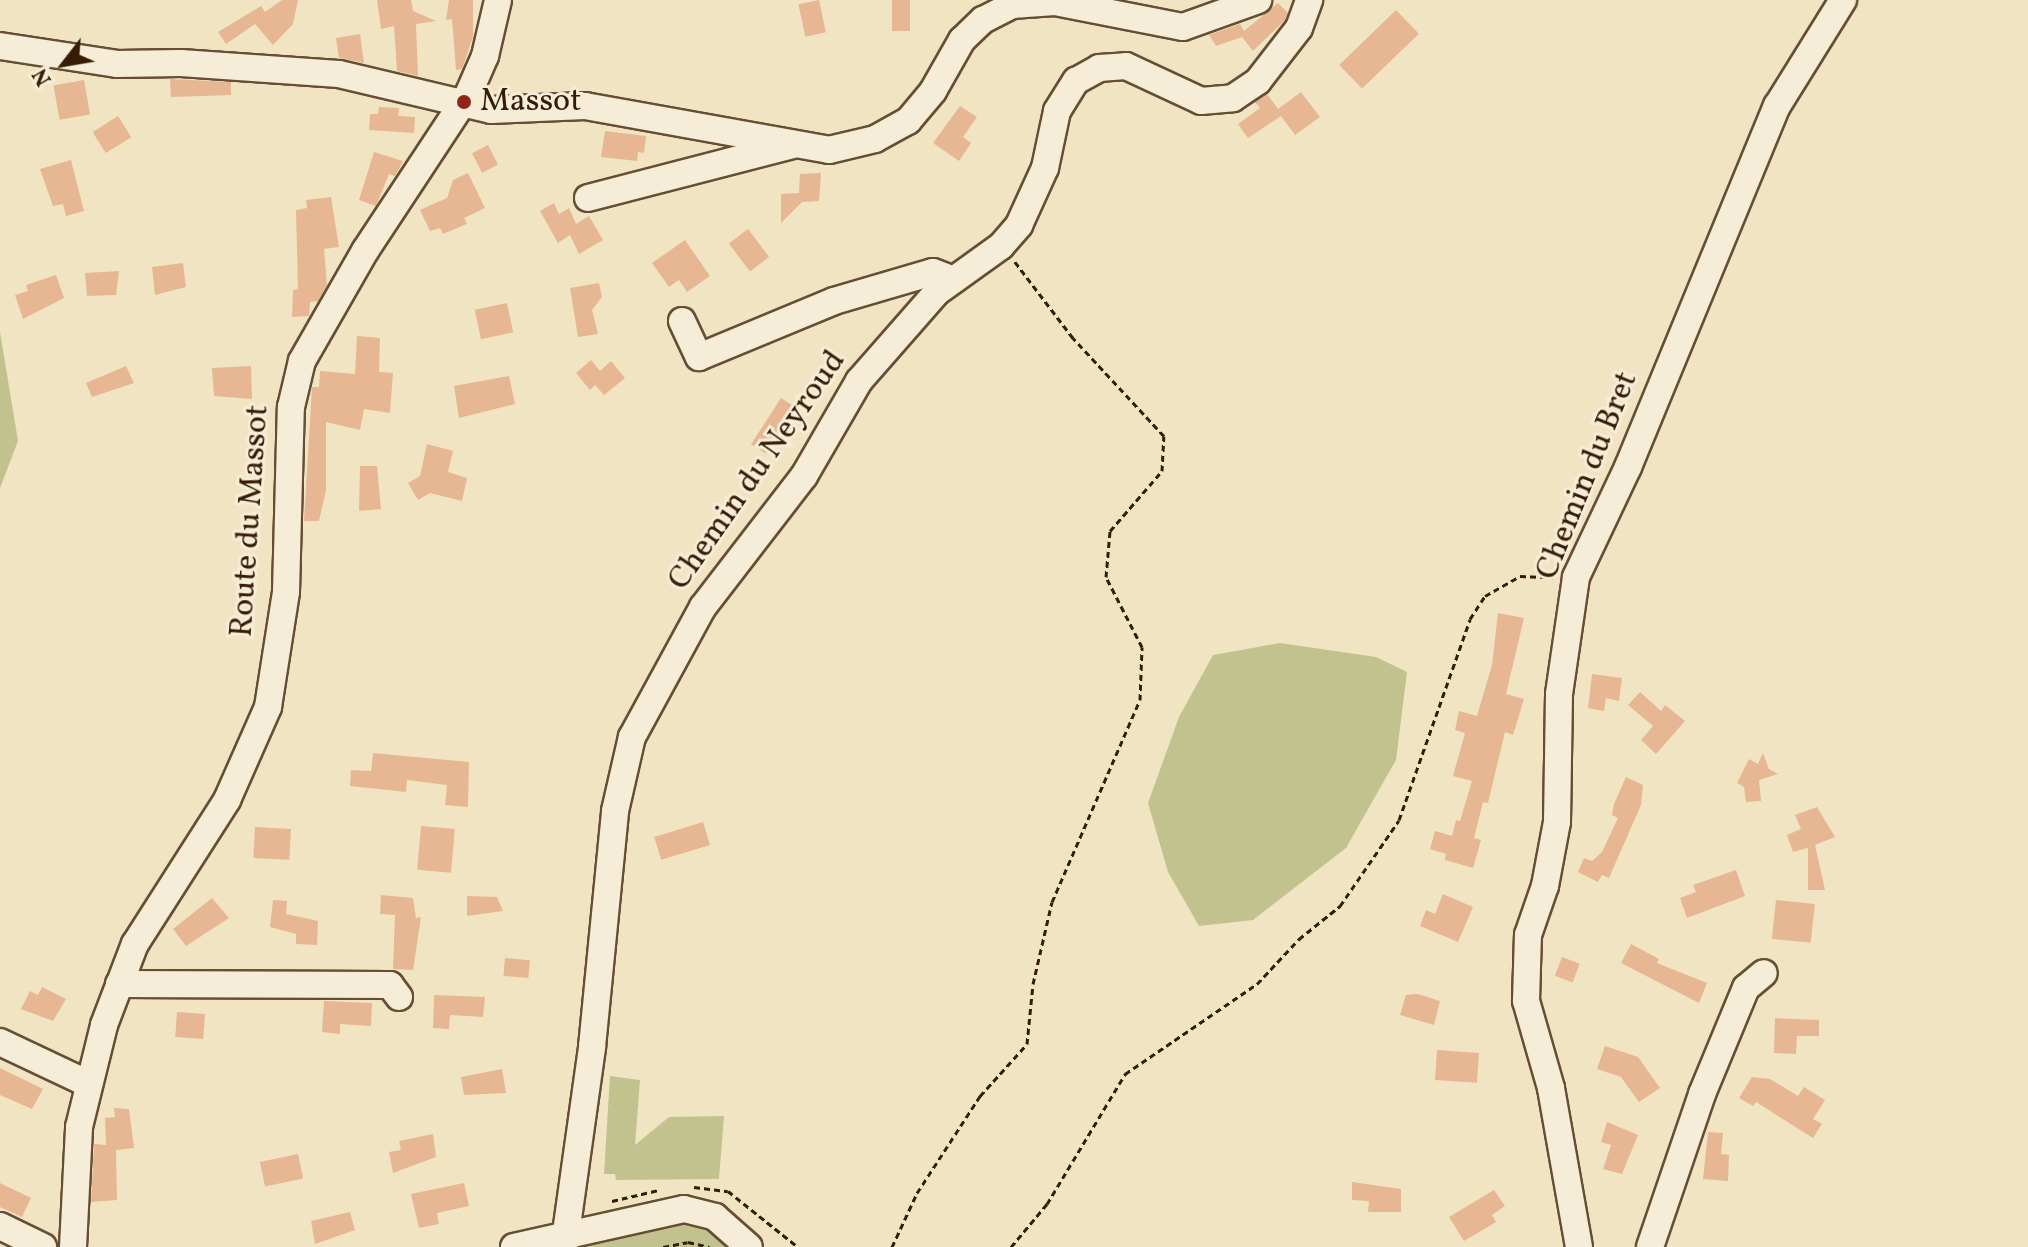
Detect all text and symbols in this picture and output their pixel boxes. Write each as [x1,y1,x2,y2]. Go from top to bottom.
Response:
north arrow [24,24,104,104]
text: N [26,62,60,91]
place label: Massot [480,83,581,121]
marker: Massot [455,93,473,111]
street label: Chemin du Neyroud [661,344,855,598]
street label: Chemin du Bret [1529,366,1647,586]
street label: Route du Massot [224,404,278,638]

